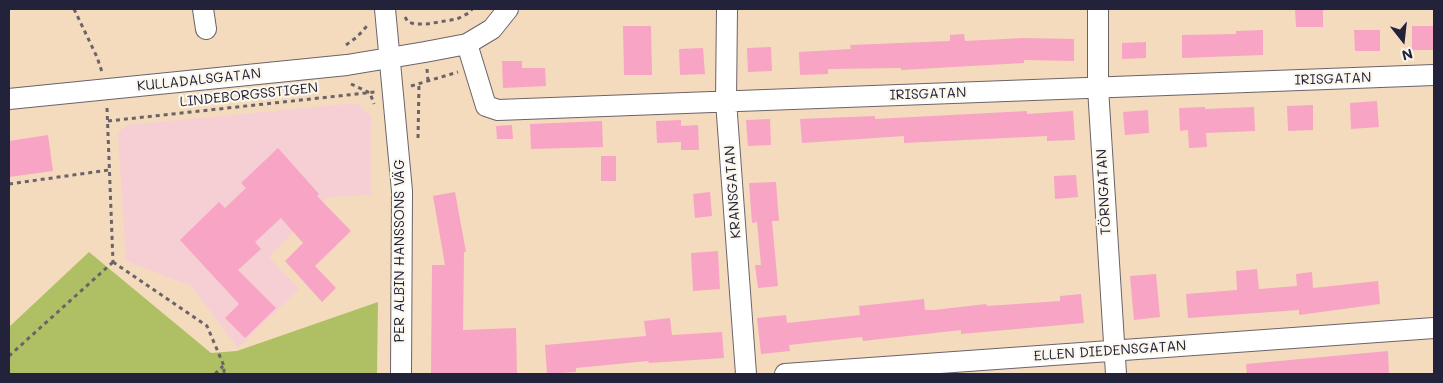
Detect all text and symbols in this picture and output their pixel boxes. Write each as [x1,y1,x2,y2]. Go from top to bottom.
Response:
north arrow [1378,15,1428,65]
text: N [1400,44,1415,65]
street label: KULLADALSGATAN [136,65,262,95]
street label: IRISGATAN [1294,69,1372,89]
street label: LINDEBORGSSTIGEN [179,79,319,111]
street label: IRISGATAN [889,84,967,104]
street label: KRANSGATAN [721,145,745,239]
street label: TÖRNGATAN [1093,149,1115,235]
street label: PER ALBIN HANSSONS VÄG [392,159,408,343]
street label: ELLEN DIEDENSGATAN [1033,337,1187,365]

